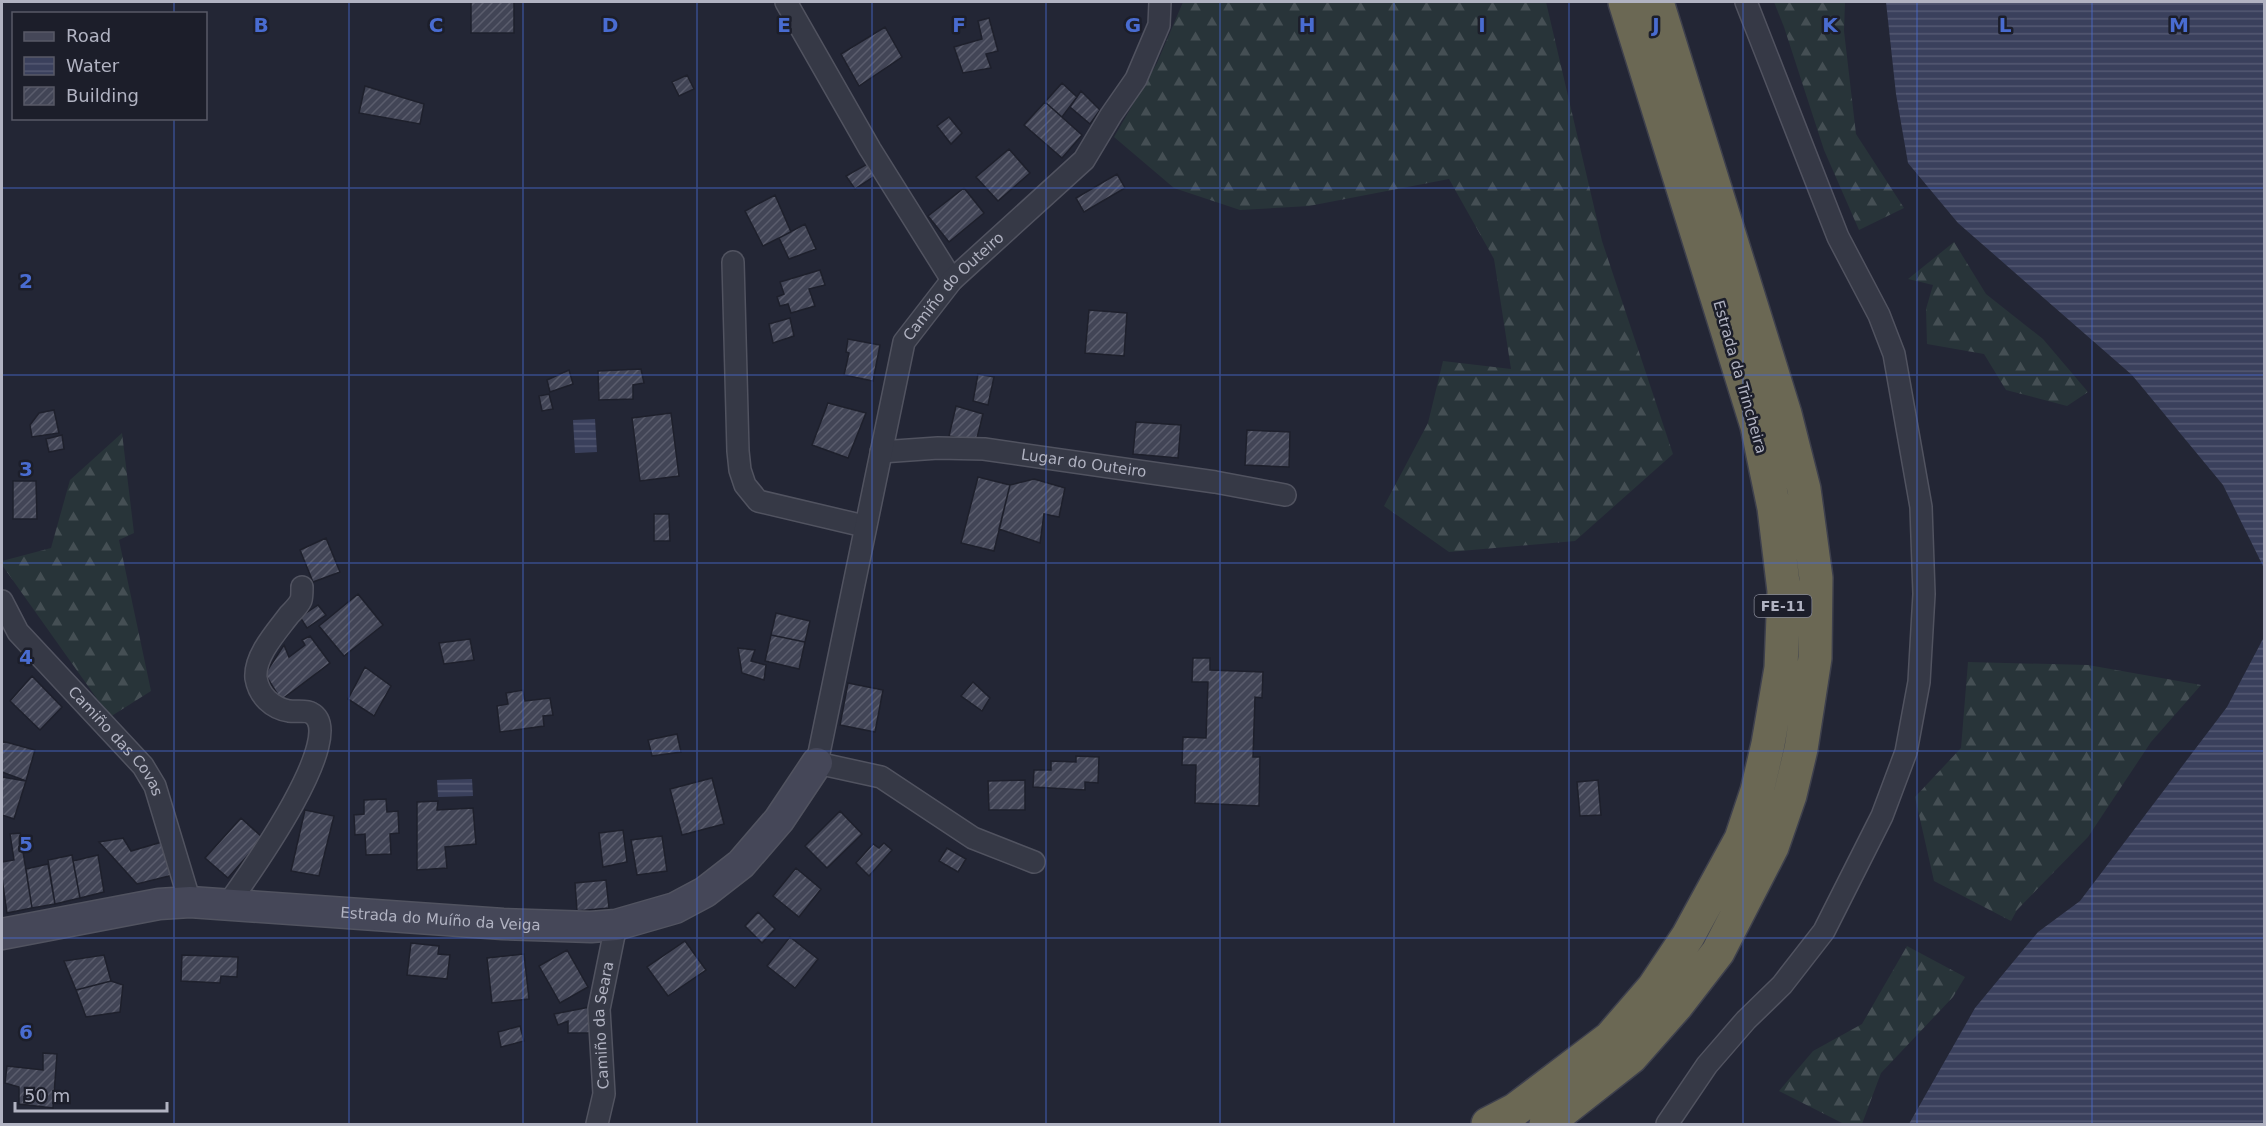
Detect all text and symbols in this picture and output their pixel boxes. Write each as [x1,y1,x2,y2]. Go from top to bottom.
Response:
legend [12,12,207,120]
text: B [253,13,269,37]
text: C [429,13,443,37]
text: D [602,13,618,37]
text: E [777,13,791,37]
text: F [952,13,966,37]
text: G [1125,13,1141,37]
text: H [1299,13,1315,37]
text: I [1478,13,1486,37]
text: J [1650,13,1660,37]
text: K [1822,13,1839,37]
text: L [1999,13,2012,37]
text: M [2169,13,2189,37]
text: Road [66,25,111,46]
text: Water [66,55,120,76]
text: Building [66,85,139,106]
street label: Camiño do Outeiro [899,228,1007,344]
text: 2 [19,269,33,293]
street label: Estrada da Trincheira [1709,298,1771,456]
street label: Lugar do Outeiro [1020,445,1148,481]
text: 3 [19,457,33,481]
road number: FE-11 [1754,595,1812,617]
text: 4 [19,645,33,669]
street label: Camiño das Covas [64,683,167,798]
text: 5 [19,832,33,856]
street label: Estrada do Muíño da Veiga [340,904,541,934]
street label: Camiño da Seara [590,960,617,1090]
text: 6 [19,1020,33,1044]
scale bar [15,1075,166,1113]
text: 50 m [24,1085,70,1106]

